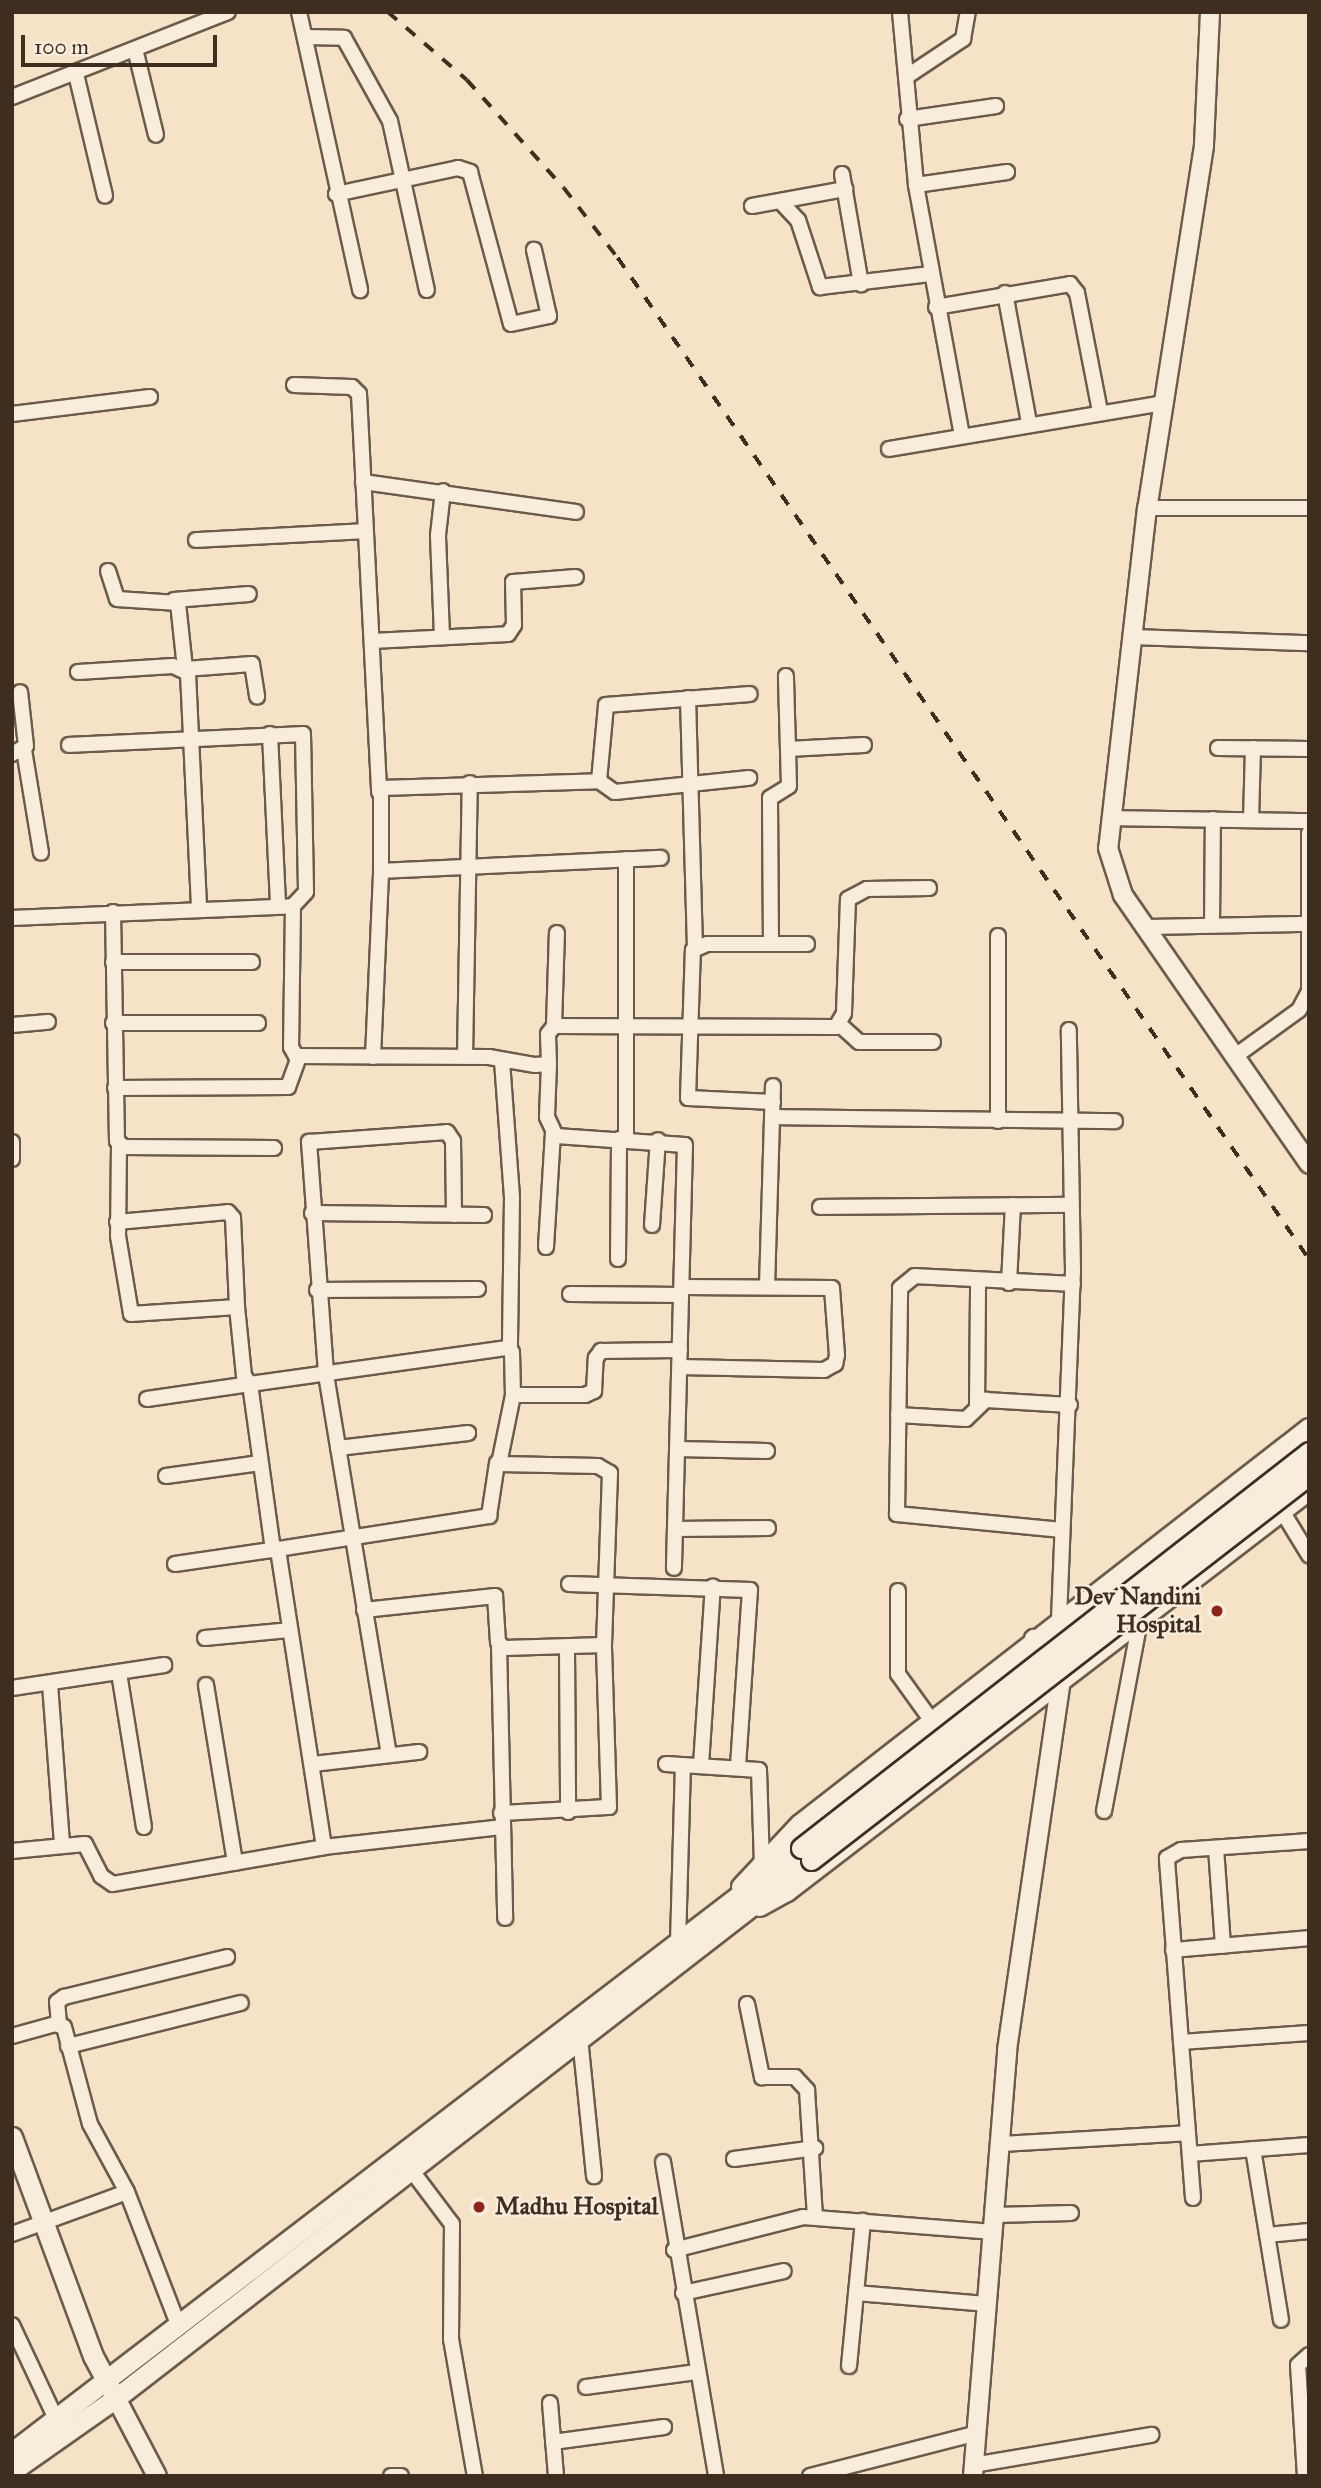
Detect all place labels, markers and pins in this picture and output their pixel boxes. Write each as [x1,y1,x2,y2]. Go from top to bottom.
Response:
place label: Dev Nandini Hospital [1074,1583,1201,1639]
marker: Dev Nandini Hospital [1207,1601,1227,1621]
place label: Madhu Hospital [495,2193,658,2221]
marker: Madhu Hospital [469,2197,489,2217]

